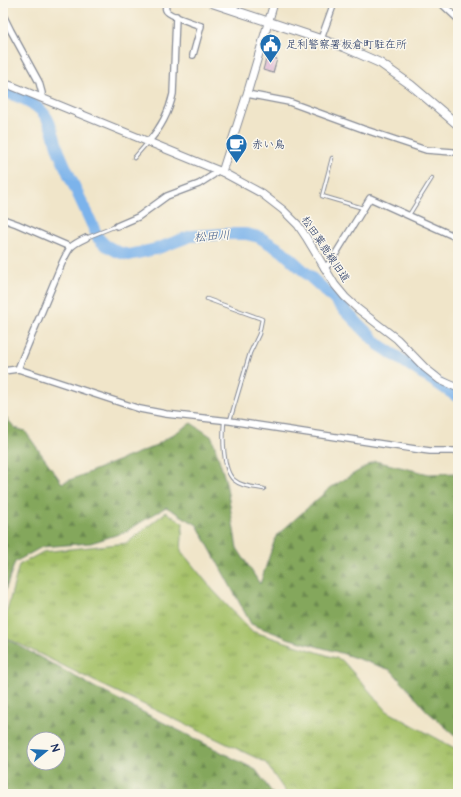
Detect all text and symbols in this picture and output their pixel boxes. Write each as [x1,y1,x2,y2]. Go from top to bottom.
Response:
public building icon: 足利警察署板倉町駐在所 [257,31,283,64]
place label: 足利警察署板倉町駐在所 [286,37,407,52]
cafe icon: 赤い鳥 [223,131,249,164]
place label: 赤い鳥 [252,137,285,152]
street label: 松田葉鹿線旧道 [298,213,353,285]
water label: 松田川 [193,227,231,246]
north arrow [26,731,66,771]
text: N [47,742,63,754]

